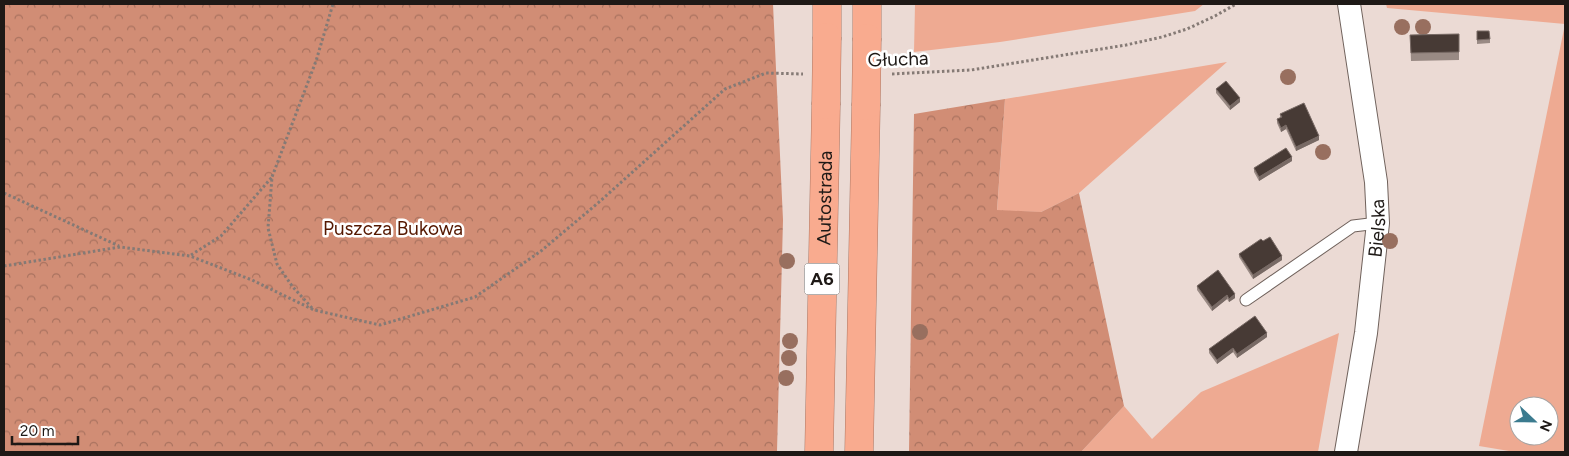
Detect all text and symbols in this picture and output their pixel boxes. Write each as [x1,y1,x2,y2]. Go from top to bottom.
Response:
street label: Głucha [867,46,929,72]
street label: Autostrada [812,150,837,246]
street label: Bielska [1363,199,1390,258]
park label: Puszcza Bukowa [323,217,463,240]
road number: A6 [804,264,840,294]
north arrow [1509,396,1559,446]
scale bar [12,414,79,446]
text: N [1536,417,1555,434]
text: 20 m [20,422,54,440]

